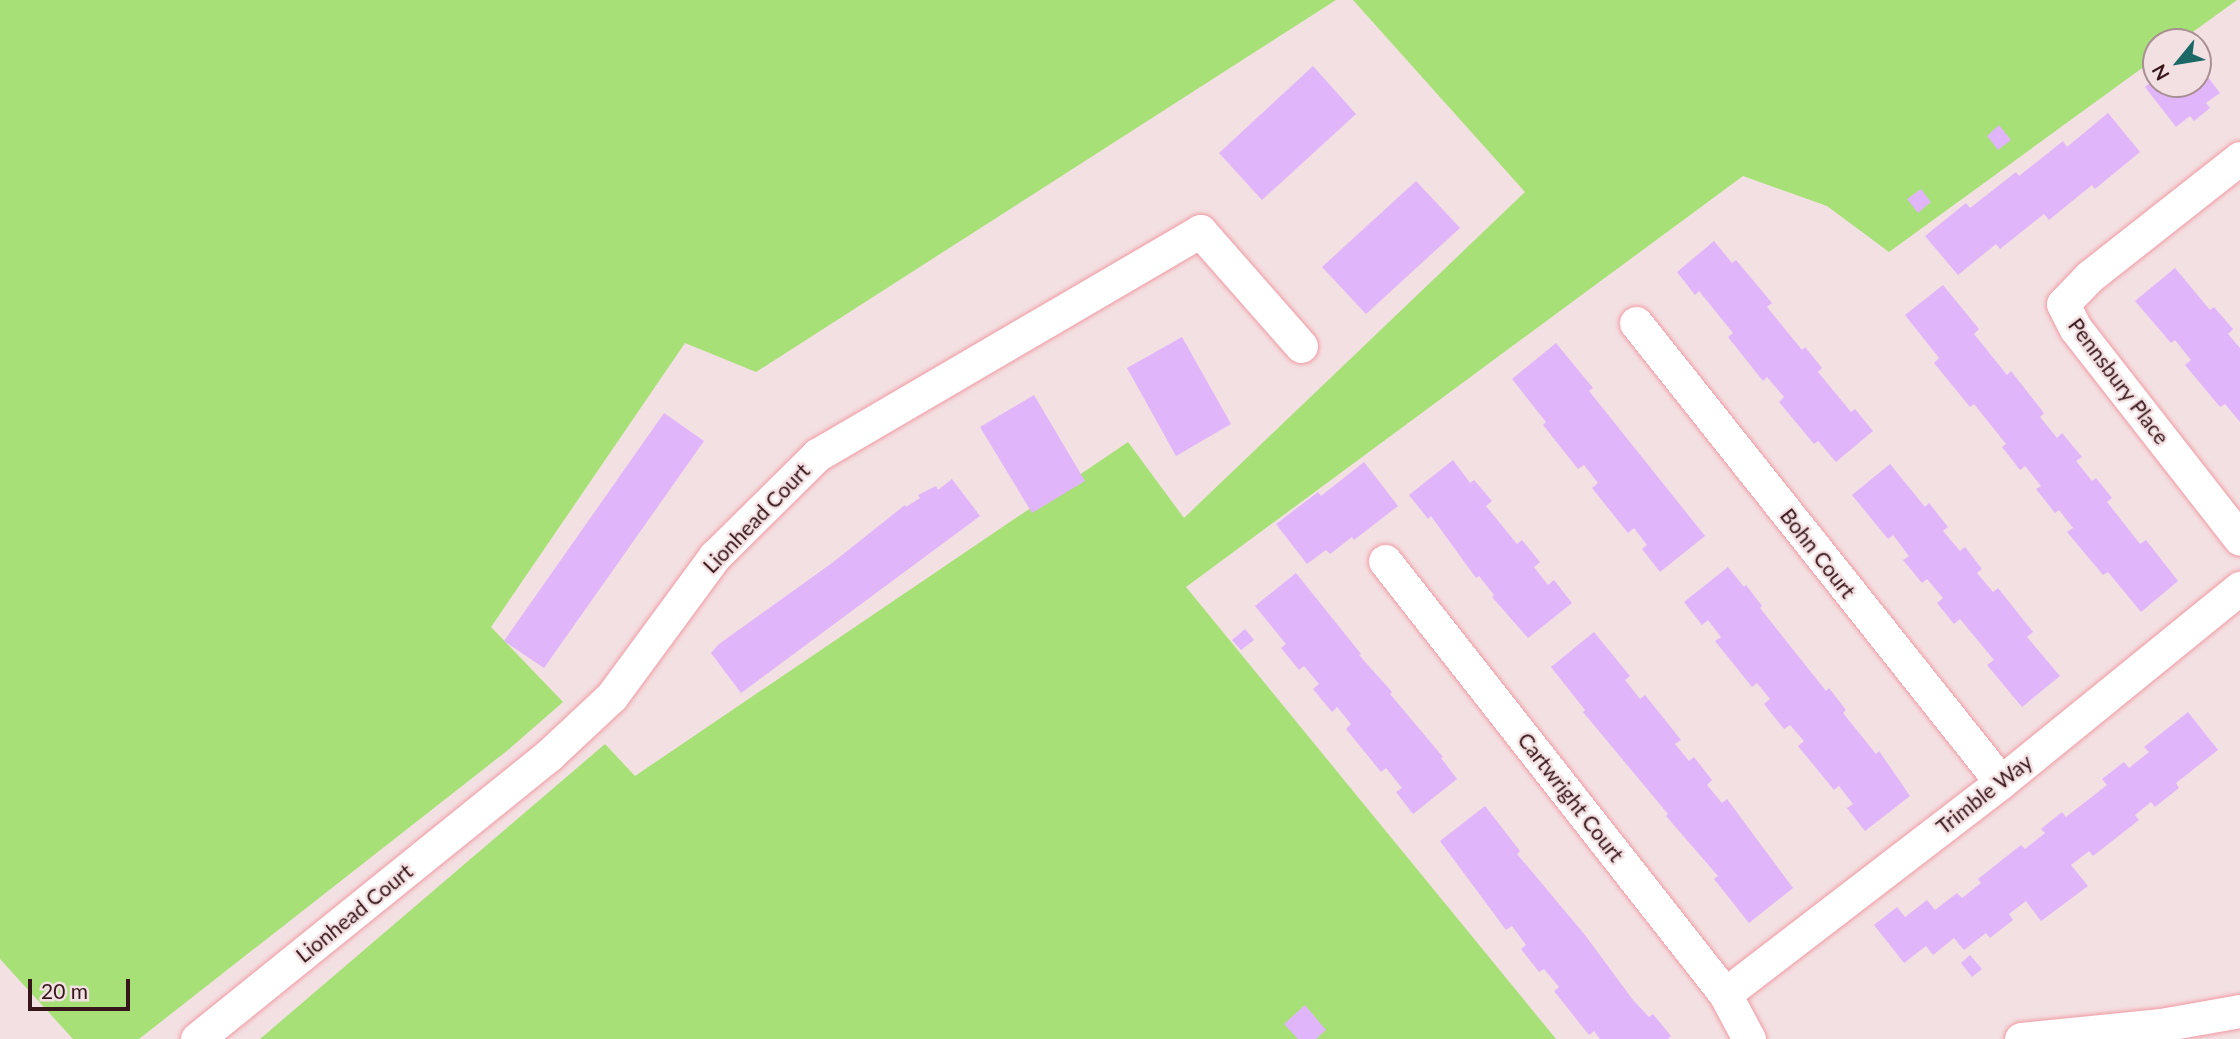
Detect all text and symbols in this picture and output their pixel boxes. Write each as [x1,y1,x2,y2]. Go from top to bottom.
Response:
north arrow [2142,28,2212,98]
text: N [2146,61,2174,85]
street label: Pennsbury Place [2063,313,2175,449]
street label: Lionhead Court [697,458,815,578]
street label: Bohn Court [1775,503,1861,603]
street label: Cartwright Court [1513,727,1629,867]
street label: Trimble Way [1931,749,2037,839]
street label: Lionhead Court [291,858,417,968]
scale bar [32,965,133,1009]
text: 20 m [41,978,88,1003]

